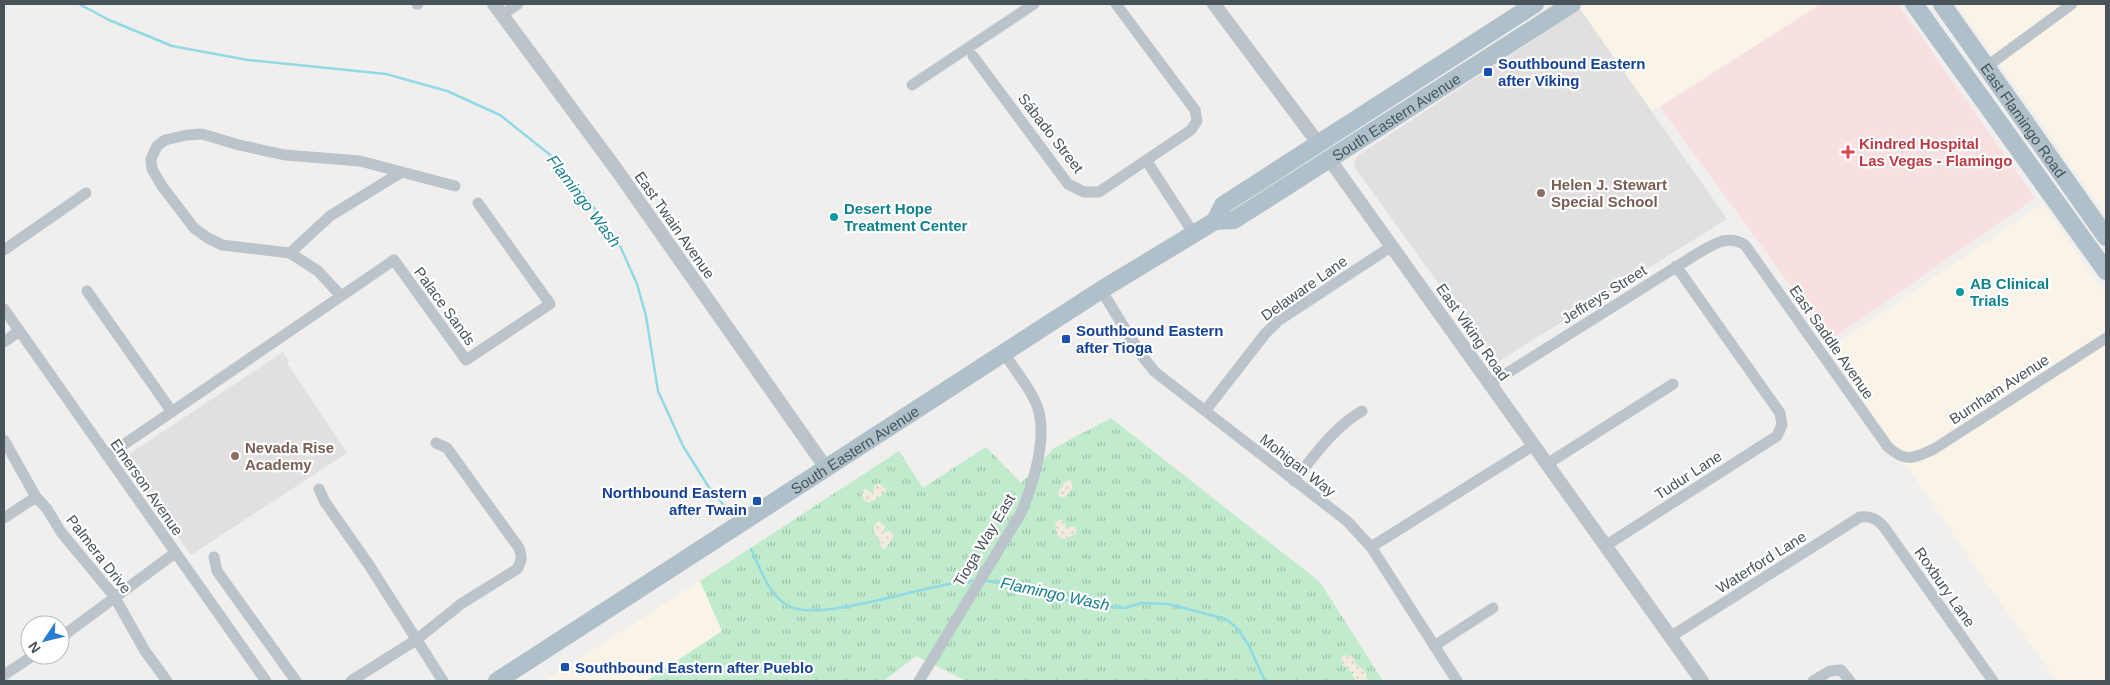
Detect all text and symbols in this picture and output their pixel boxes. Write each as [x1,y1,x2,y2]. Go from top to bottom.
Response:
place label: Southbound Eastern after Viking [1498,55,1646,89]
street label: East Flamingo Road [1978,60,2070,181]
marker: Southbound Eastern after Viking [1482,66,1494,78]
street label: South Eastern Avenue [1329,69,1463,164]
street label: Sábado Street [1015,90,1088,177]
place label: Kindred Hospital Las Vegas - Flamingo [1859,135,2012,169]
marker: Kindred Hospital Las Vegas - Flamingo [1841,145,1855,159]
water label: Flamingo Wash [544,152,624,250]
street label: East Twain Avenue [632,168,718,282]
place label: Helen J. Stewart Special School [1551,176,1667,210]
marker: Helen J. Stewart Special School [1535,187,1547,199]
place label: Desert Hope Treatment Center [844,200,968,234]
marker: Desert Hope Treatment Center [828,211,840,223]
street label: Delaware Lane [1258,252,1350,324]
street label: Jeffreys Street [1559,261,1650,327]
street label: Palace Sands [411,264,479,348]
place label: AB Clinical Trials [1970,275,2049,309]
street label: East Viking Road [1433,280,1513,384]
street label: East Saddle Avenue [1786,282,1878,402]
marker: AB Clinical Trials [1954,286,1966,298]
place label: Southbound Eastern after Tioga [1076,322,1224,356]
marker: Southbound Eastern after Tioga [1060,333,1072,345]
street label: Burnham Avenue [1946,351,2052,427]
street label: South Eastern Avenue [787,402,922,497]
street label: Mohigan Way [1257,430,1340,500]
street label: Emerson Avenue [107,435,187,539]
place label: Nevada Rise Academy [245,439,334,473]
street label: Tudur Lane [1651,447,1725,503]
marker: Nevada Rise Academy [229,450,241,462]
place label: Northbound Eastern after Twain [602,484,747,518]
street label: Tioga Way East [950,490,1019,589]
marker: Northbound Eastern after Twain [751,495,763,507]
street label: Palmera Drive [63,511,135,597]
street label: Waterford Lane [1713,528,1809,596]
street label: Roxbury Lane [1911,544,1979,630]
water label: Flamingo Wash [999,574,1111,614]
north arrow [20,615,70,665]
text: N [25,639,44,656]
place label: Southbound Eastern after Pueblo [575,659,813,676]
marker: Southbound Eastern after Pueblo [559,661,571,673]

